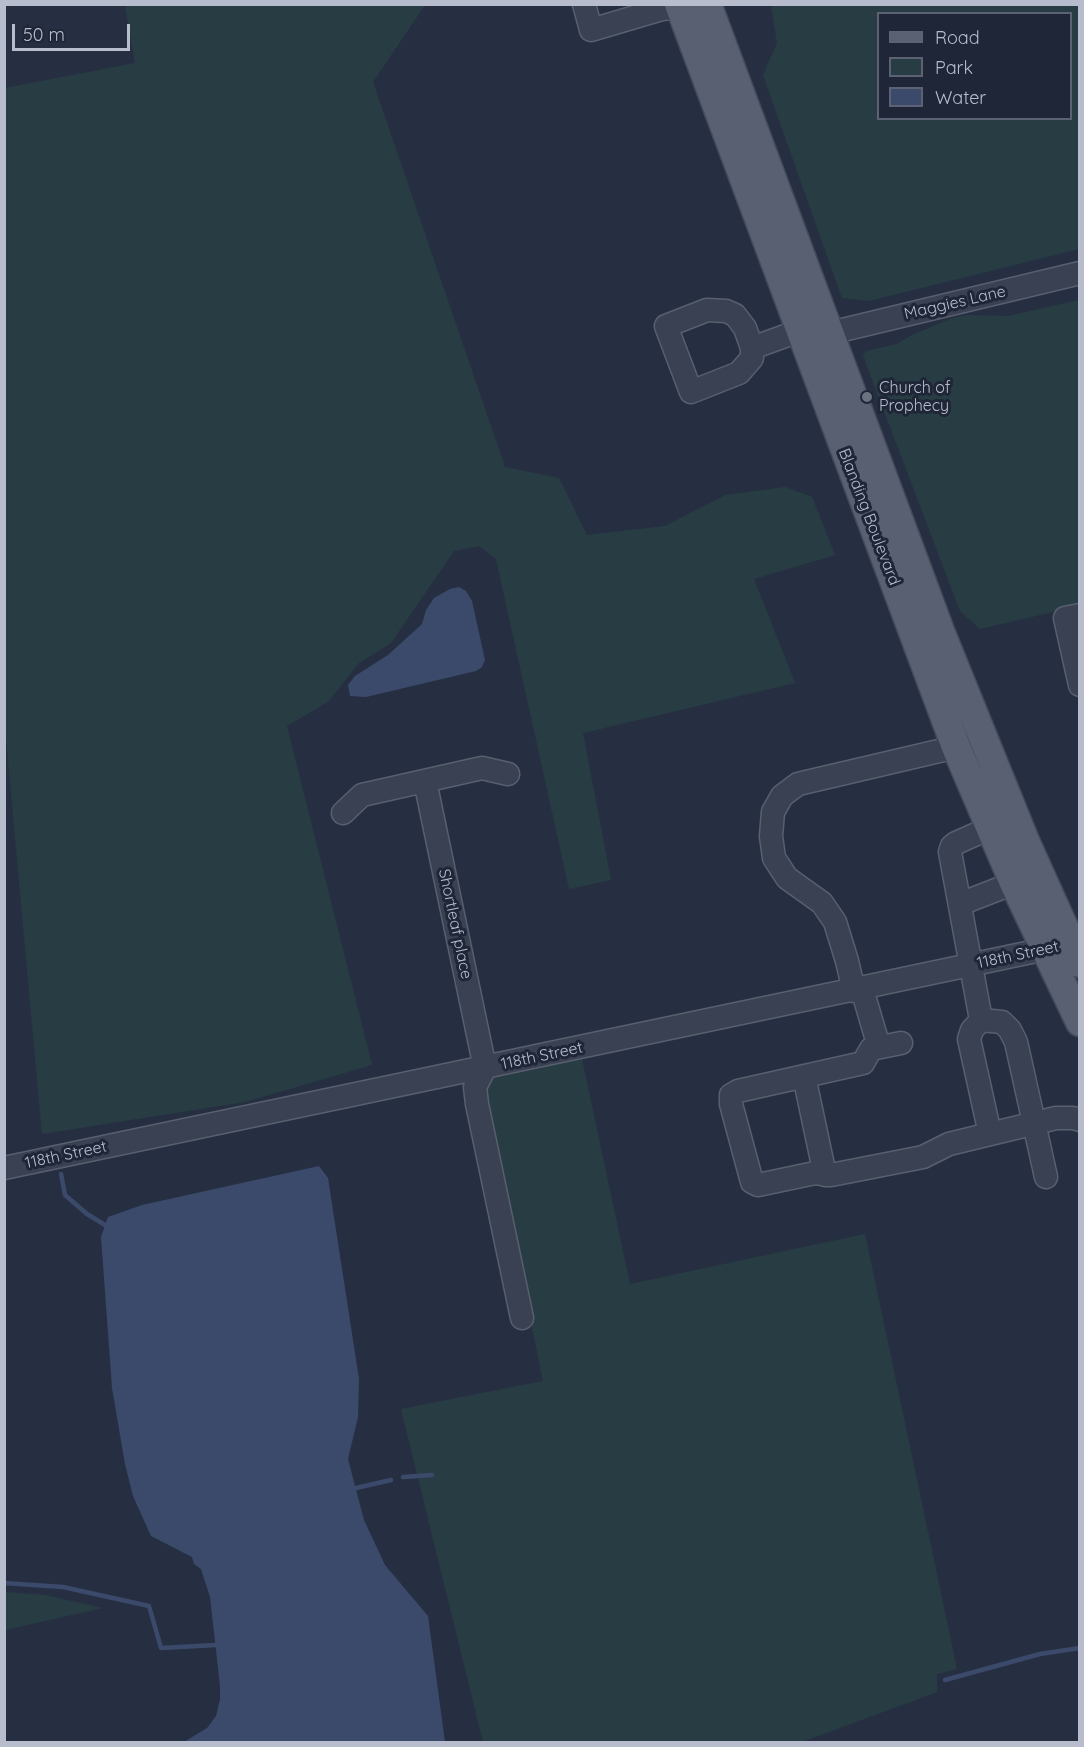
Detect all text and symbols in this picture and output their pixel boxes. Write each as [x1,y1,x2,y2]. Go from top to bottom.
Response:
scale bar [15,12,134,50]
legend [877,12,1072,120]
text: 50 m [23,23,65,46]
text: Road [935,26,980,49]
text: Park [935,56,973,79]
text: Water [935,86,986,109]
street label: Maggies Lane [902,282,1008,324]
place label: Church of Prophecy [879,378,951,416]
marker: Church of Prophecy [860,390,874,404]
street label: Blanding Boulevard [834,446,904,588]
street label: Shortleaf place [434,867,476,981]
street label: 118th Street [975,937,1061,973]
street label: 118th Street [499,1038,585,1074]
street label: 118th Street [23,1137,109,1173]

